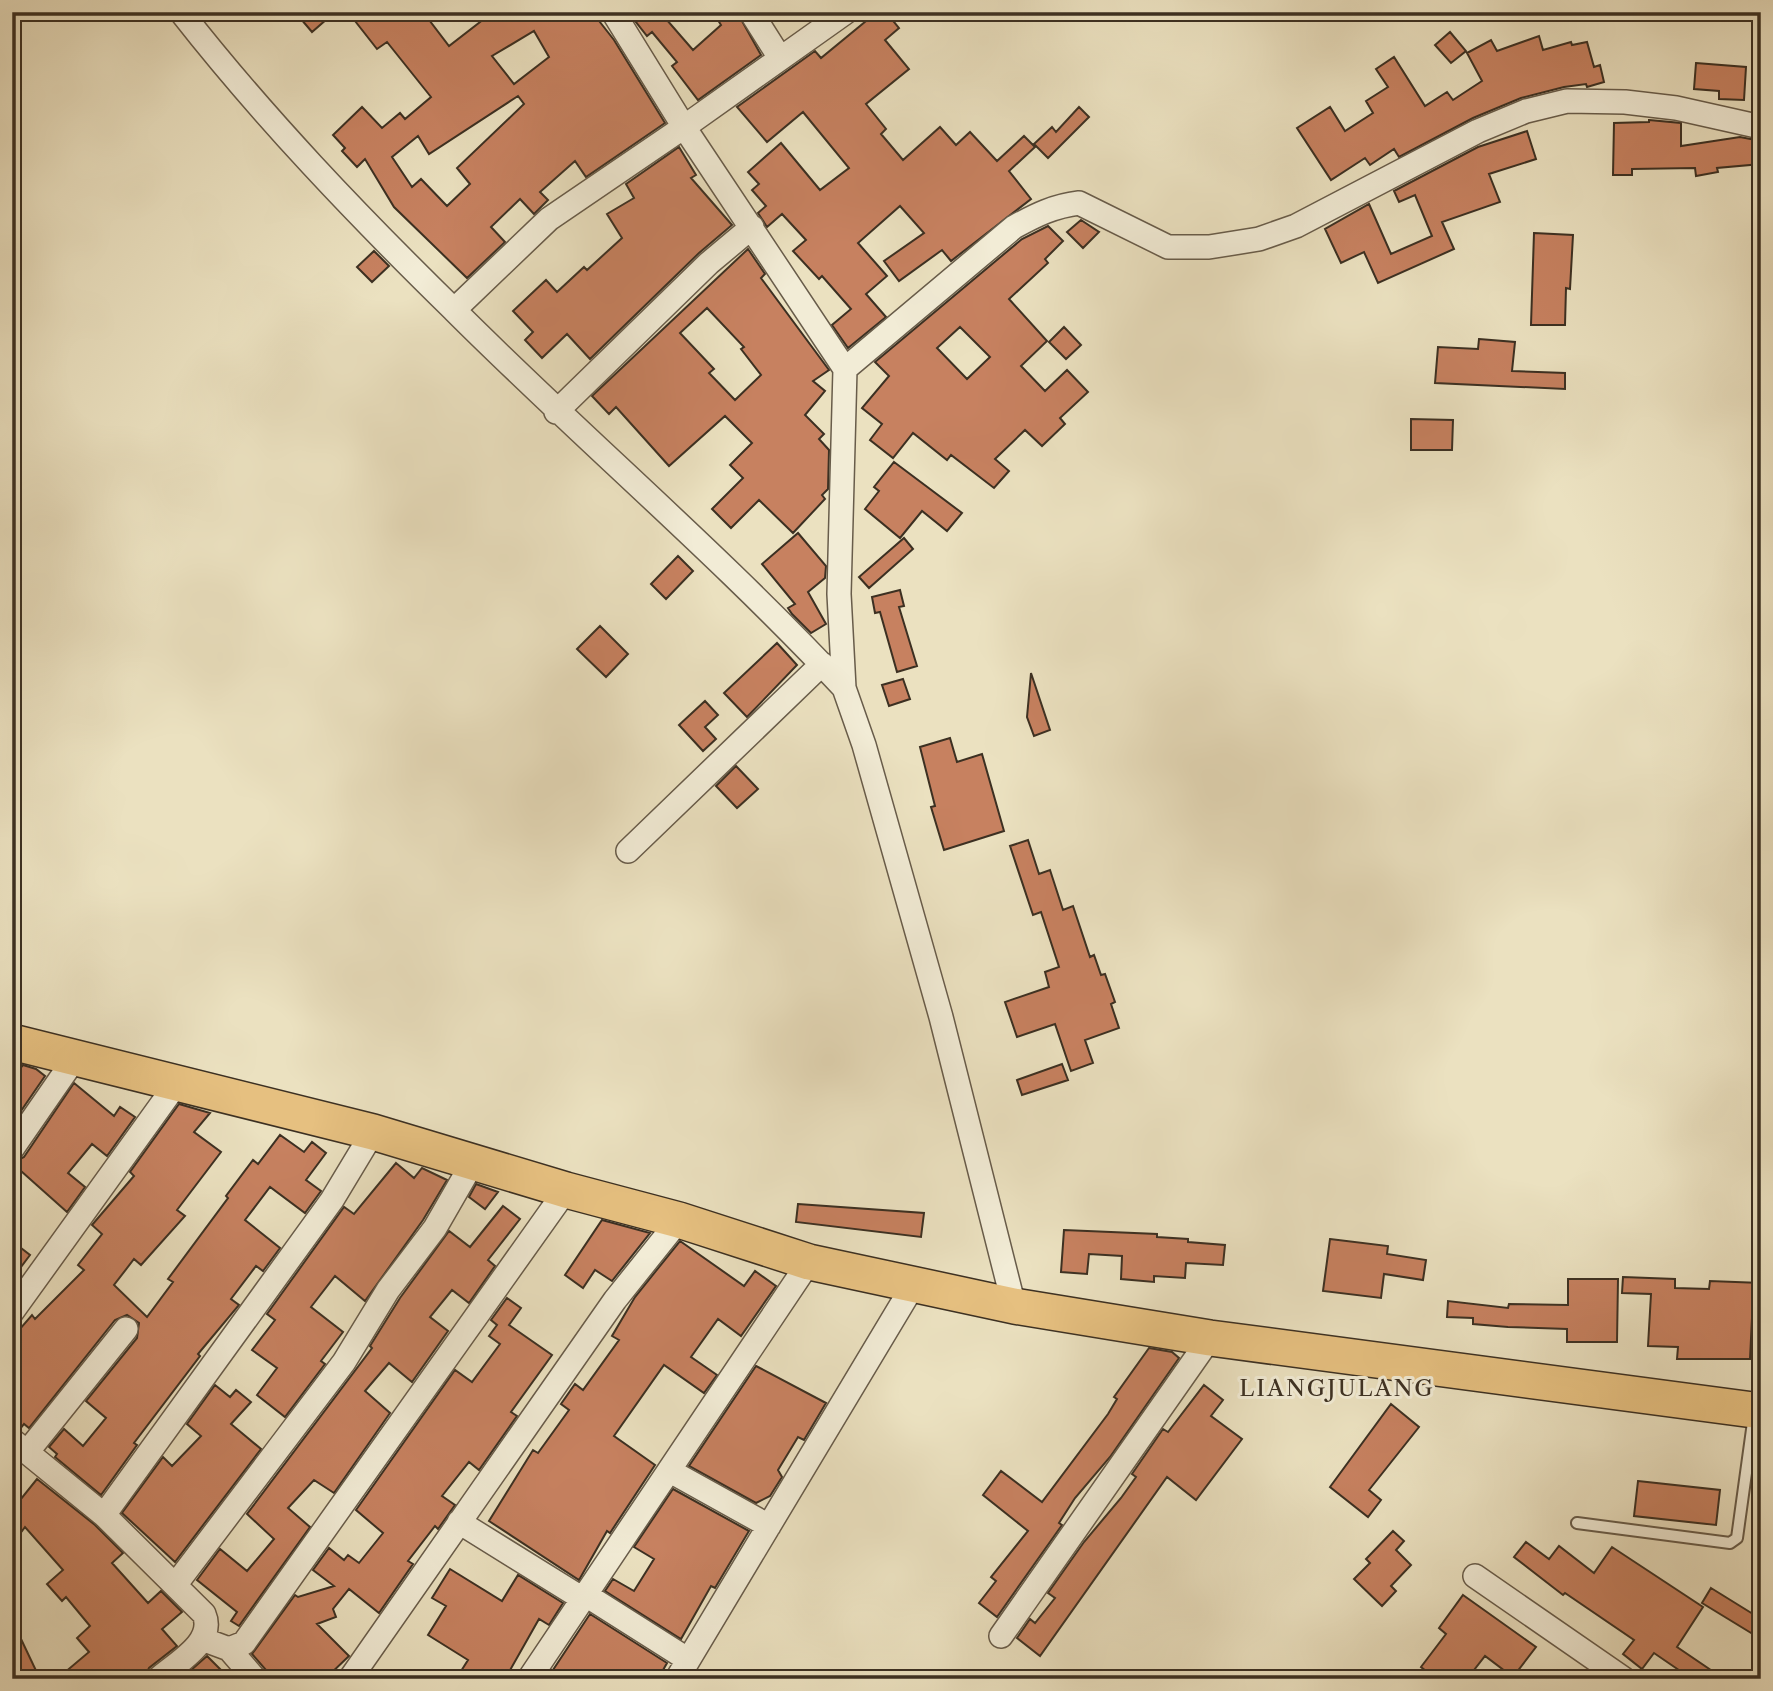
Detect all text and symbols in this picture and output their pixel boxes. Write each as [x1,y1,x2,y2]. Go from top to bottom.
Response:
district label: LIANGJULANG [1239,1374,1435,1402]

